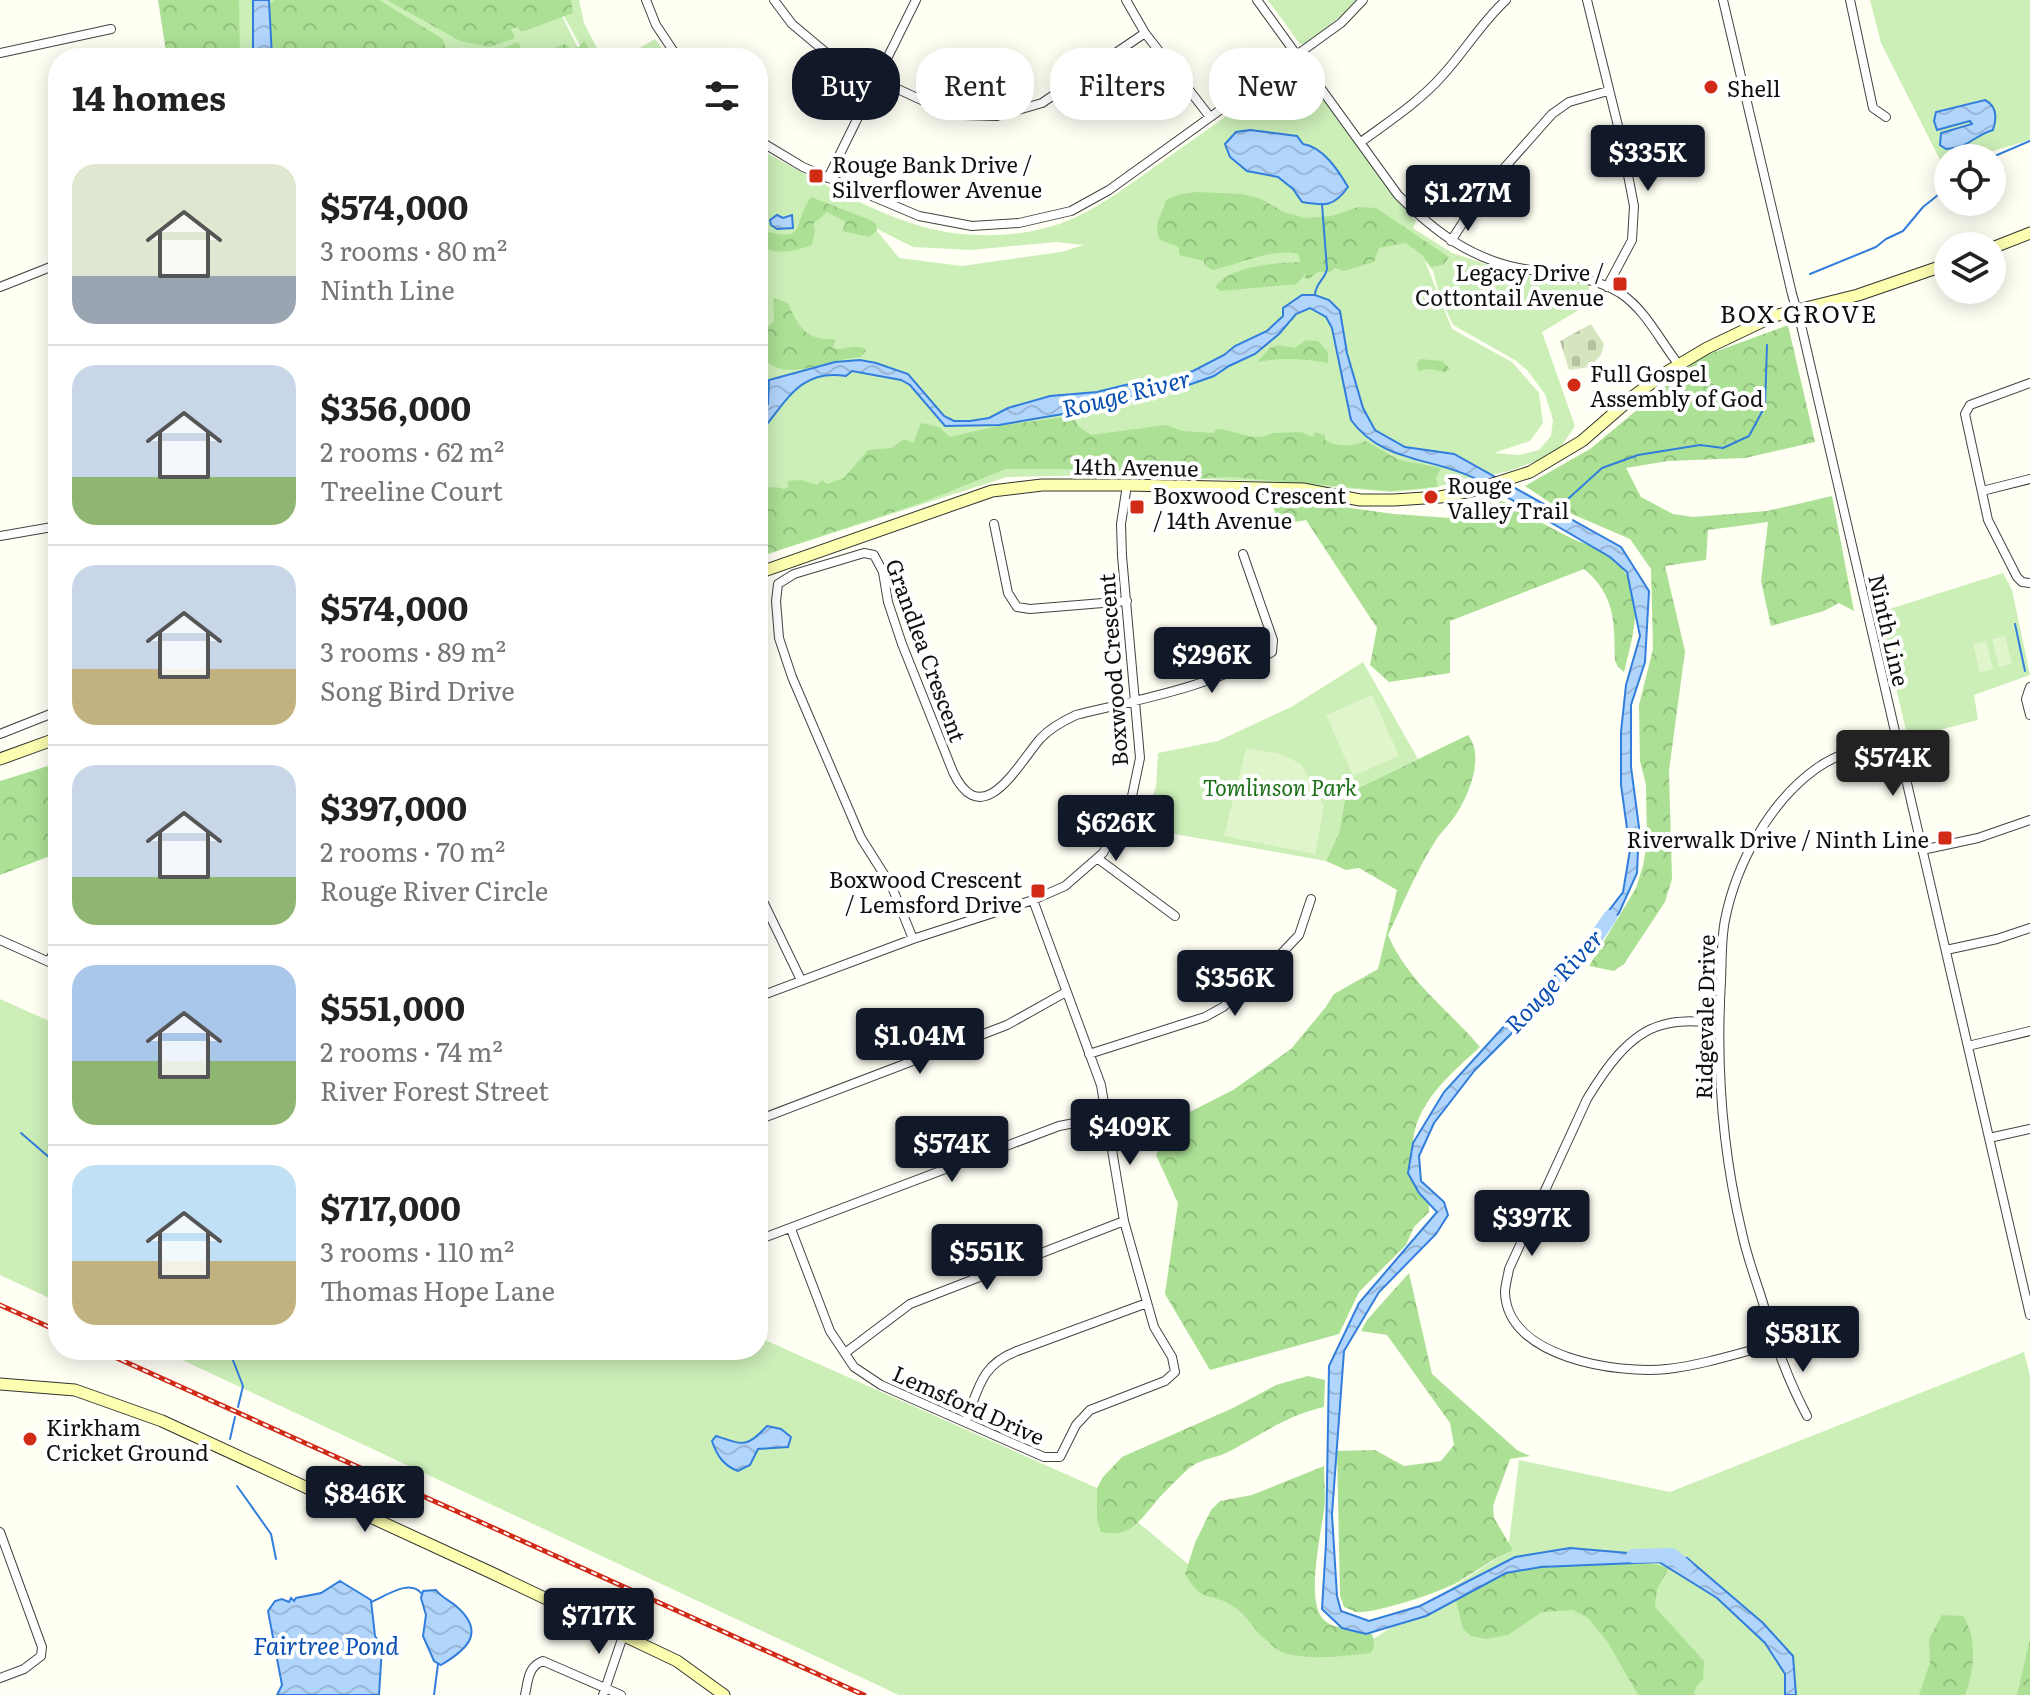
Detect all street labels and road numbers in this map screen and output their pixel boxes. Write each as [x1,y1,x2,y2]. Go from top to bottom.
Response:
street label: 14th Avenue [1073,448,1199,484]
street label: Grandlea Crescent [879,554,976,746]
street label: Ninth Line [1861,571,1919,689]
street label: Boxwood Crescent [1089,572,1135,767]
street label: Ridgevale Drive [1686,934,1722,1100]
street label: Lemsford Drive [888,1356,1050,1452]

